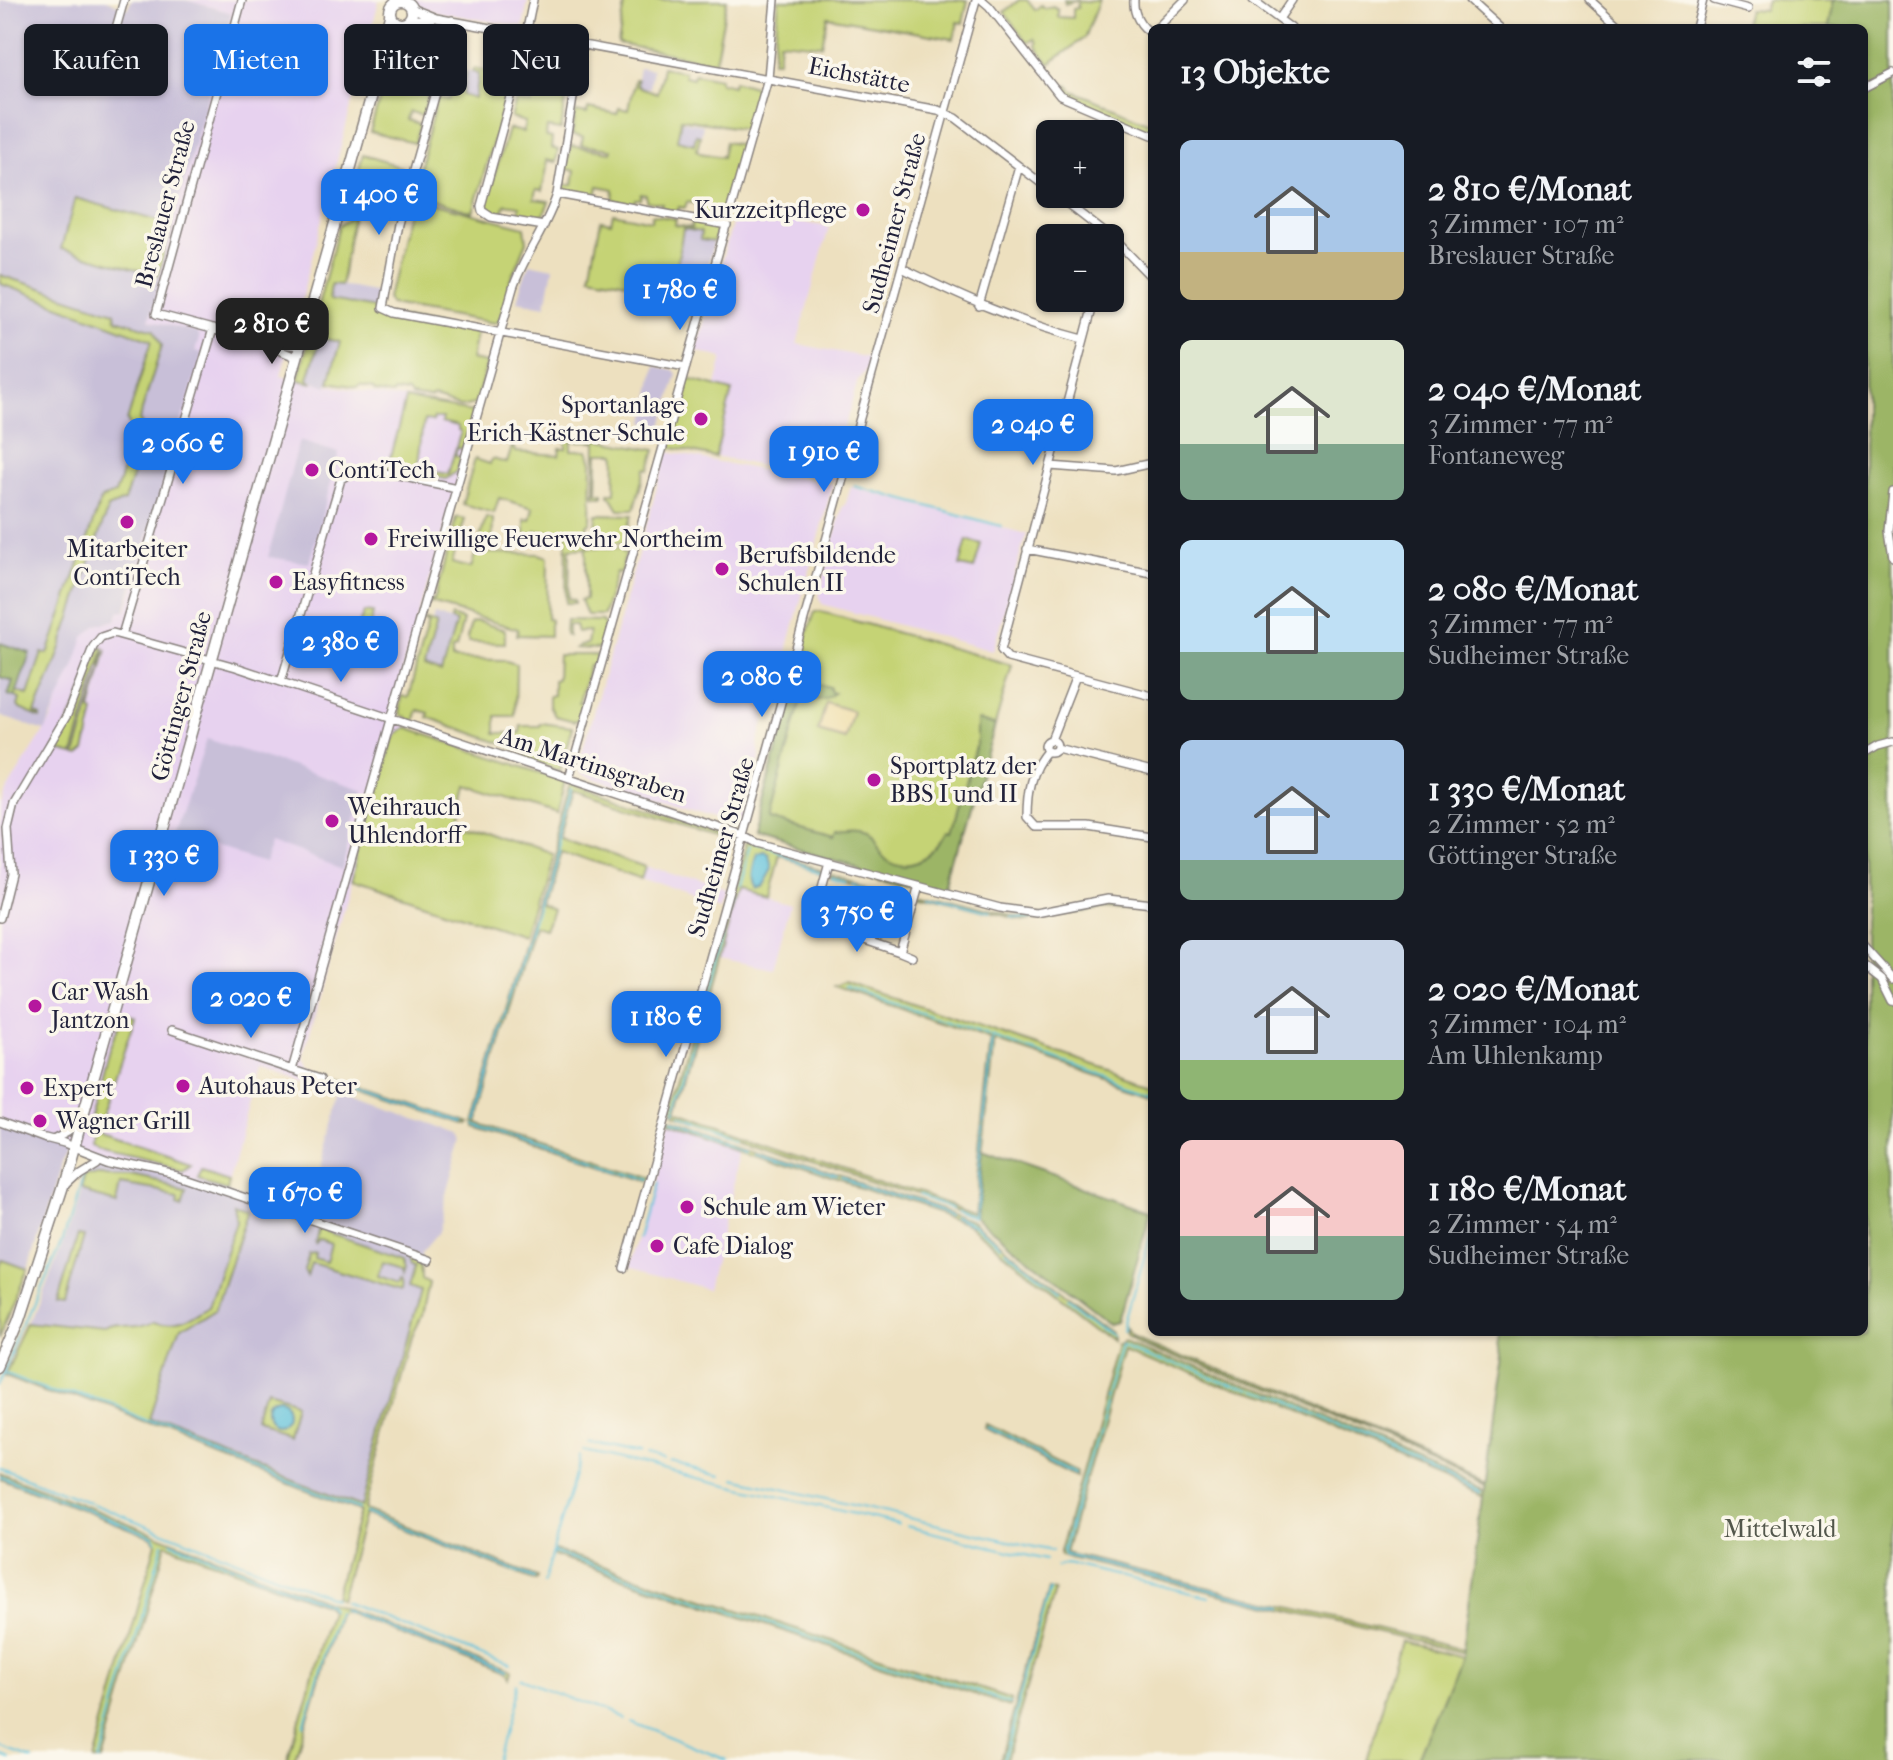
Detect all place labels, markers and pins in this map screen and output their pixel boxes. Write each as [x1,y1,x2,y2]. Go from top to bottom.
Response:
pin: 1 400 € [305,169,453,237]
place label: Kurzzeitpflege [694,196,847,224]
marker: Kurzzeitpflege [854,201,872,219]
pin: 1 780 € [606,264,754,332]
pin: 2 810 € [198,298,346,366]
place label: Sportanlage Erich-Kästner-Schule [467,391,685,447]
pin: 2 040 € [959,399,1107,467]
marker: Sportanlage Erich-Kästner-Schule [692,410,710,428]
pin: 2 060 € [109,418,257,486]
pin: 1 910 € [750,426,898,494]
place label: ContiTech [328,456,436,484]
marker: ContiTech [303,461,321,479]
marker: Mitarbeiter ContiTech [118,513,136,531]
place label: Freiwillige Feuerwehr Northeim [387,525,723,553]
marker: Freiwillige Feuerwehr Northeim [362,530,380,548]
place label: Mitarbeiter ContiTech [67,535,188,591]
place label: Berufsbildende Schulen II [738,541,896,597]
marker: Berufsbildende Schulen II [713,560,731,578]
place label: Easyfitness [292,568,405,596]
marker: Easyfitness [267,573,285,591]
pin: 2 380 € [267,616,415,684]
pin: 2 080 € [688,651,836,719]
place label: Sportplatz der BBS I und II [890,752,1037,808]
marker: Sportplatz der BBS I und II [865,771,883,789]
place label: Weihrauch Uhlendorff [347,793,468,849]
marker: Weihrauch Uhlendorff [323,812,341,830]
pin: 1 330 € [90,830,238,898]
pin: 3 750 € [783,886,931,954]
pin: 2 020 € [177,972,325,1040]
place label: Car Wash Jantzon [49,978,149,1034]
pin: 1 180 € [592,991,740,1059]
marker: Car Wash Jantzon [26,997,44,1015]
place label: Autohaus Peter [198,1072,358,1100]
place label: Expert [43,1074,114,1102]
marker: Autohaus Peter [174,1077,192,1095]
marker: Expert [18,1079,36,1097]
place label: Wagner Grill [55,1107,191,1135]
marker: Wagner Grill [31,1112,49,1130]
pin: 1 670 € [231,1167,379,1235]
place label: Schule am Wieter [703,1193,886,1221]
marker: Schule am Wieter [678,1198,696,1216]
place label: Cafe Dialog [673,1232,794,1260]
marker: Cafe Dialog [648,1237,666,1255]

